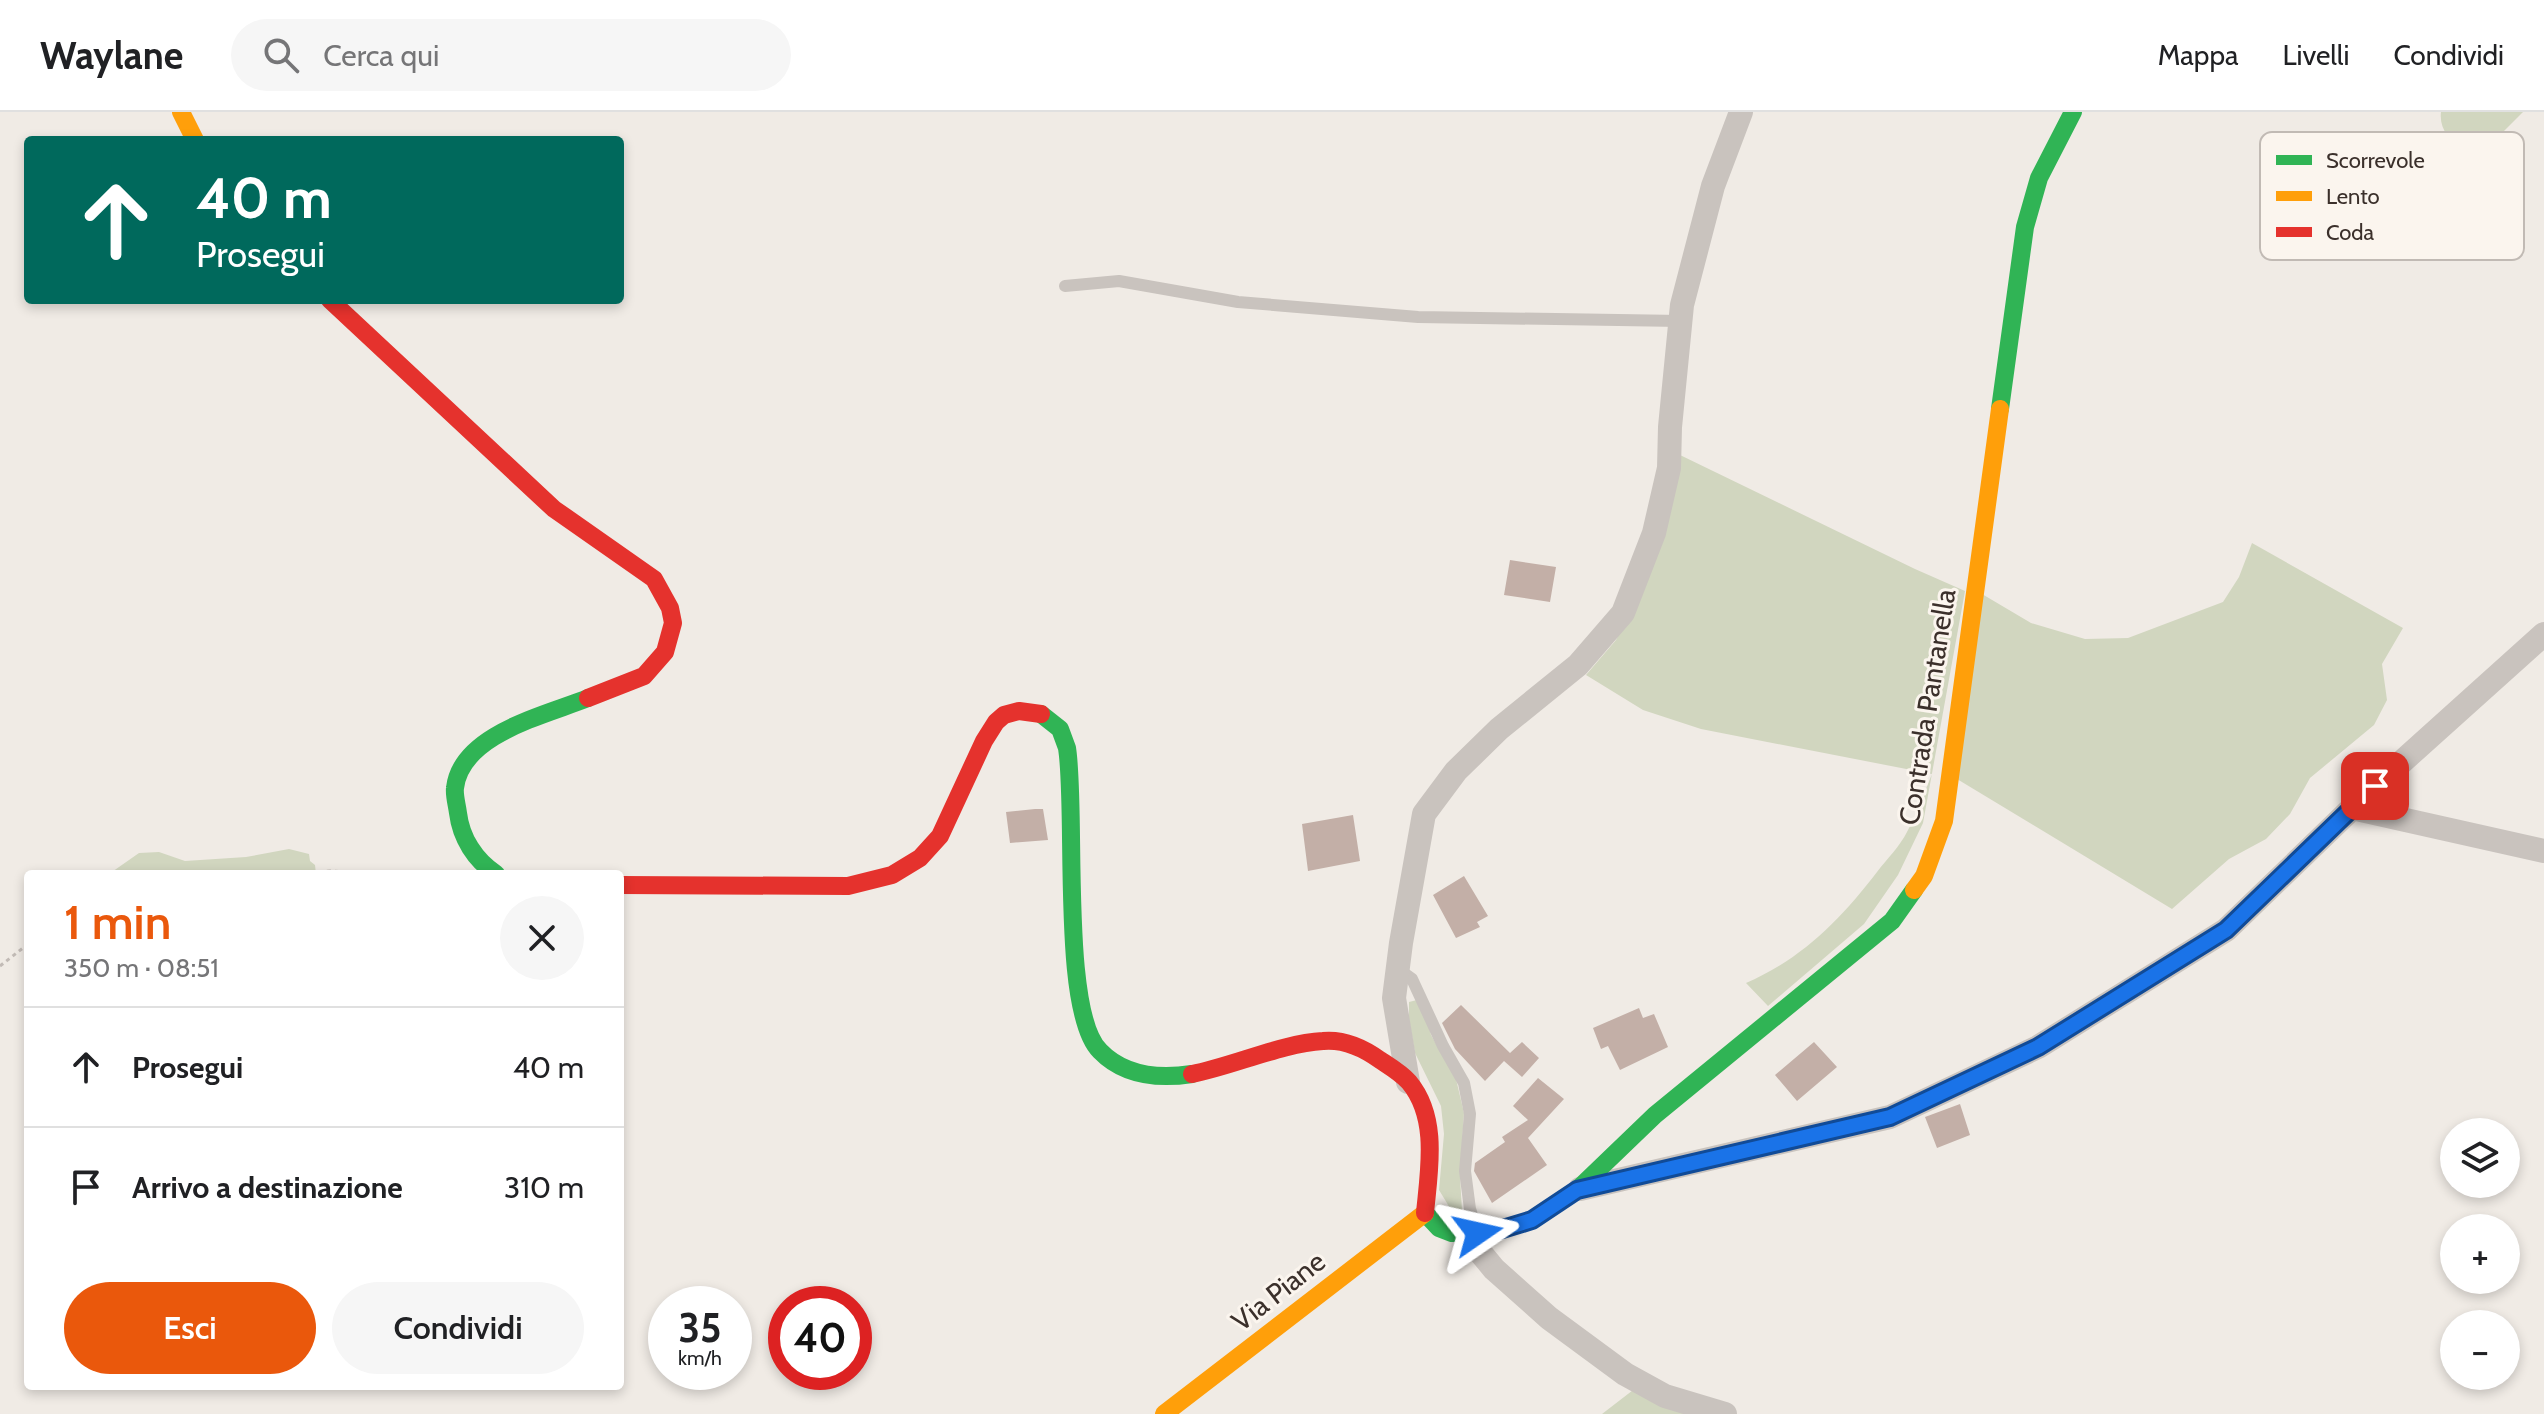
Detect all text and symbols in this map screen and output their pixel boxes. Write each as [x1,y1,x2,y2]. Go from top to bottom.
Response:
search box [231,19,791,91]
text: Waylane [40,32,183,79]
icon: search [259,33,303,77]
text: Cerca qui [323,37,439,74]
text: Mappa [2158,38,2238,72]
text: Livelli [2282,38,2349,72]
text: Condividi [2393,38,2504,72]
legend [2260,132,2524,260]
text: Scorrevole [2326,147,2425,174]
text: 40 m [196,164,332,232]
icon: ahead [64,168,168,272]
text: Lento [2326,183,2380,210]
text: Coda [2326,219,2375,246]
text: Prosegui [196,232,325,276]
street label: Contrada Pantanella [1892,586,1963,827]
pin [2341,752,2409,820]
icon: arrive [2353,764,2397,808]
text: 1 min [64,893,171,951]
button: close [500,896,584,980]
text: 350 m · 08:51 [64,952,219,984]
icon: ahead [64,1045,108,1089]
text: Prosegui [132,1049,243,1086]
text: 40 m [513,1049,584,1086]
map controls [2440,1118,2520,1390]
button: layers [2440,1118,2520,1198]
icon: arrive [64,1165,108,1209]
text: Arrivo a destinazione [132,1169,403,1206]
text: 310 m [504,1169,584,1206]
position arrow [1436,1191,1520,1275]
button: + [2440,1214,2520,1294]
street label: Via Piane [1225,1244,1331,1338]
button: Esci [64,1282,316,1374]
button: Condividi [332,1282,584,1374]
speed limit sign: 40 [768,1286,872,1390]
text: 35 [678,1303,722,1352]
button: − [2440,1310,2520,1390]
text: km/h [678,1346,722,1370]

